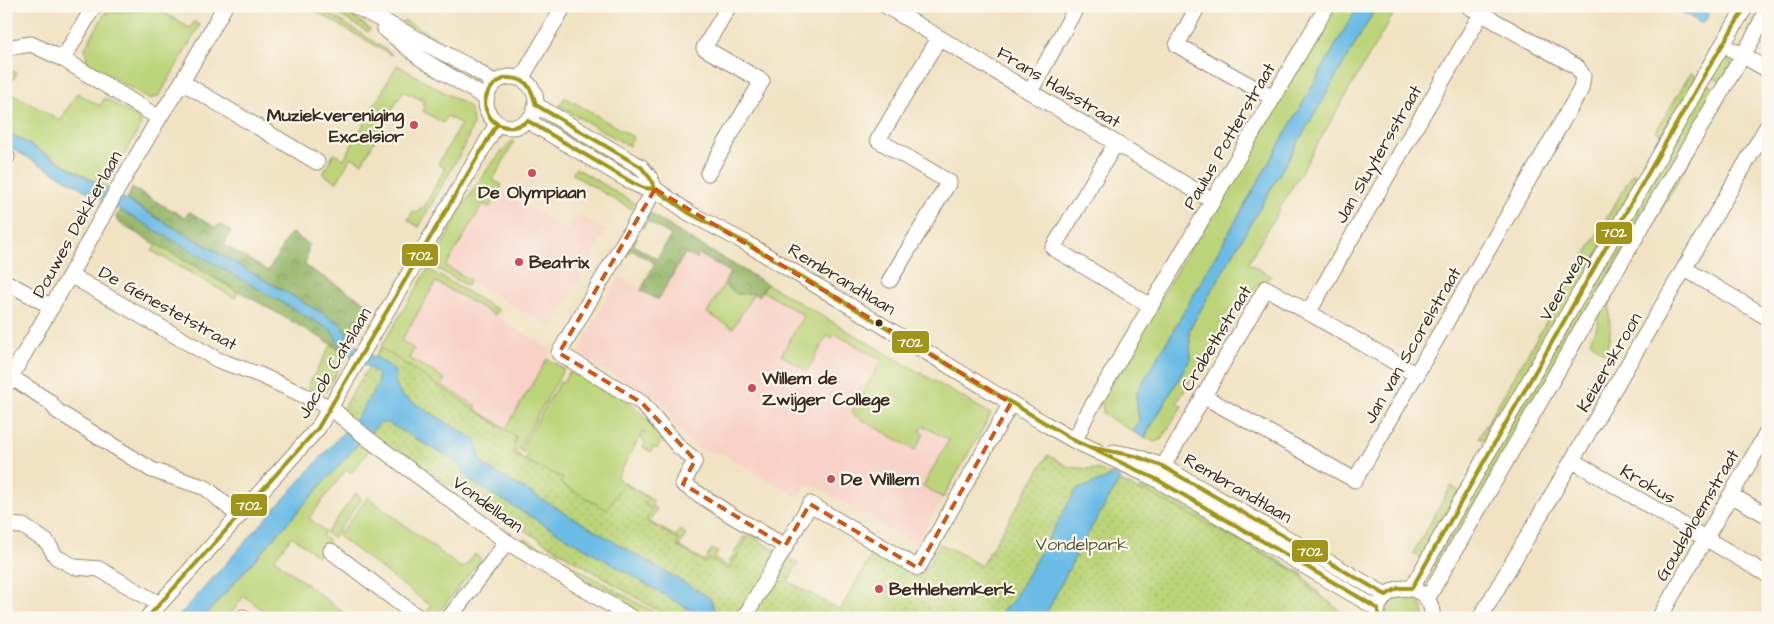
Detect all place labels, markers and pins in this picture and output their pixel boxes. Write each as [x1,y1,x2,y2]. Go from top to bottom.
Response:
place label: Muziekvereniging Excelsior [267,103,405,149]
marker: Muziekvereniging Excelsior [408,119,420,131]
marker: De Olympiaan [526,167,538,179]
place label: De Olympiaan [478,180,586,206]
place label: Beatrix [529,250,590,275]
marker: Beatrix [513,256,525,268]
unlabelled marker [874,318,884,328]
place label: Willem de Zwijger College [761,366,890,413]
marker: Willem de Zwijger College [746,382,758,394]
place label: De Willem [841,467,920,492]
marker: De Willem [825,473,837,485]
place label: Bethlehemkerk [889,577,1016,602]
marker: Bethlehemkerk [873,583,885,595]

